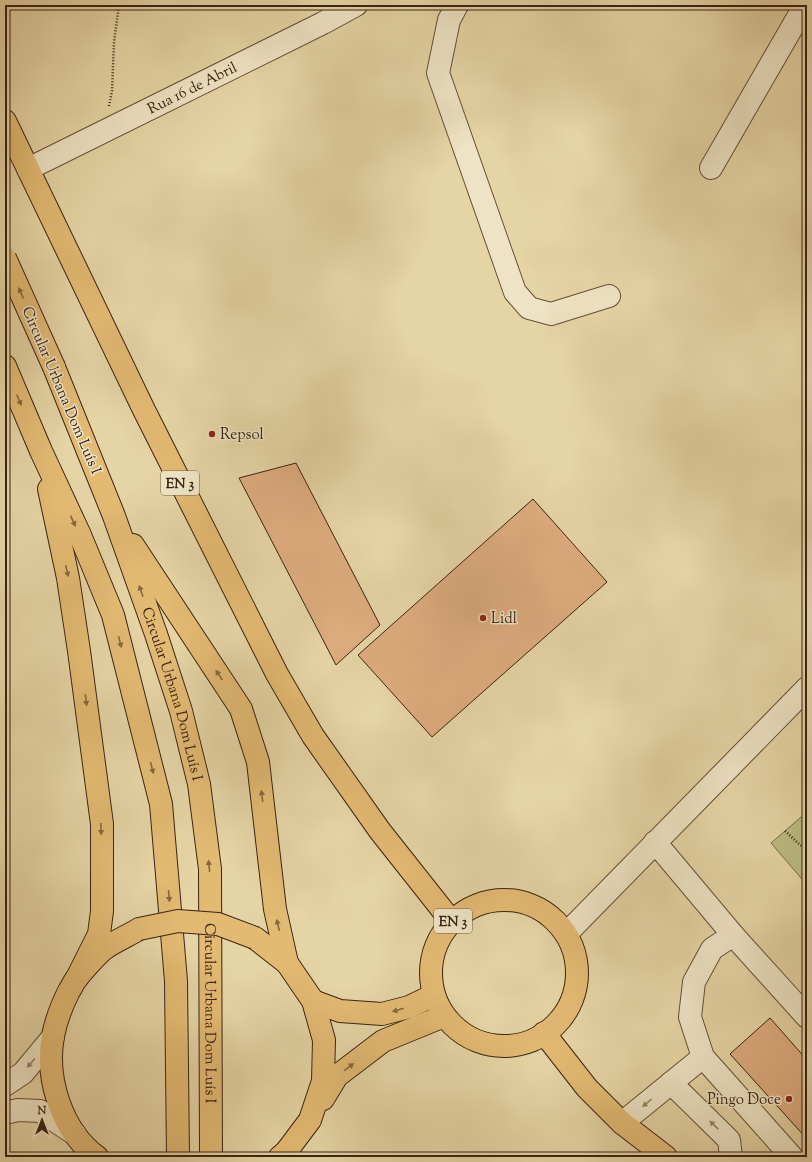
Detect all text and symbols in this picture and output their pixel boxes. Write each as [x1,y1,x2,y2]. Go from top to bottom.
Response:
street label: Rua 16 de Abril [144,58,241,120]
one-way arrow [18,287,24,299]
street label: Circular Urbana Dom Luís I [16,304,106,478]
one-way arrow [17,394,23,406]
place label: Repsol [220,425,264,446]
marker: Repsol [207,429,217,439]
road number: EN 3 [161,471,199,495]
one-way arrow [70,515,76,526]
one-way arrow [64,565,70,577]
one-way arrow [138,585,144,597]
street label: Circular Urbana Dom Luís I [135,605,207,783]
place label: Lidl [491,609,517,630]
marker: Lidl [478,613,488,623]
one-way arrow [117,636,123,648]
one-way arrow [215,670,223,680]
one-way arrow [82,694,89,706]
one-way arrow [149,762,155,774]
one-way arrow [258,790,265,802]
one-way arrow [98,823,105,835]
one-way arrow [206,860,213,872]
one-way arrow [165,890,172,902]
road number: EN 3 [434,909,472,933]
one-way arrow [275,918,281,931]
street label: Circular Urbana Dom Luís I [198,923,220,1104]
one-way arrow [391,1007,403,1013]
one-way arrow [26,1058,35,1068]
one-way arrow [343,1063,354,1071]
place label: Pingo Doce [707,1090,781,1111]
marker: Pingo Doce [784,1094,794,1104]
one-way arrow [641,1098,652,1107]
north arrow [22,1100,62,1140]
text: N [37,1103,47,1119]
one-way arrow [709,1120,719,1129]

